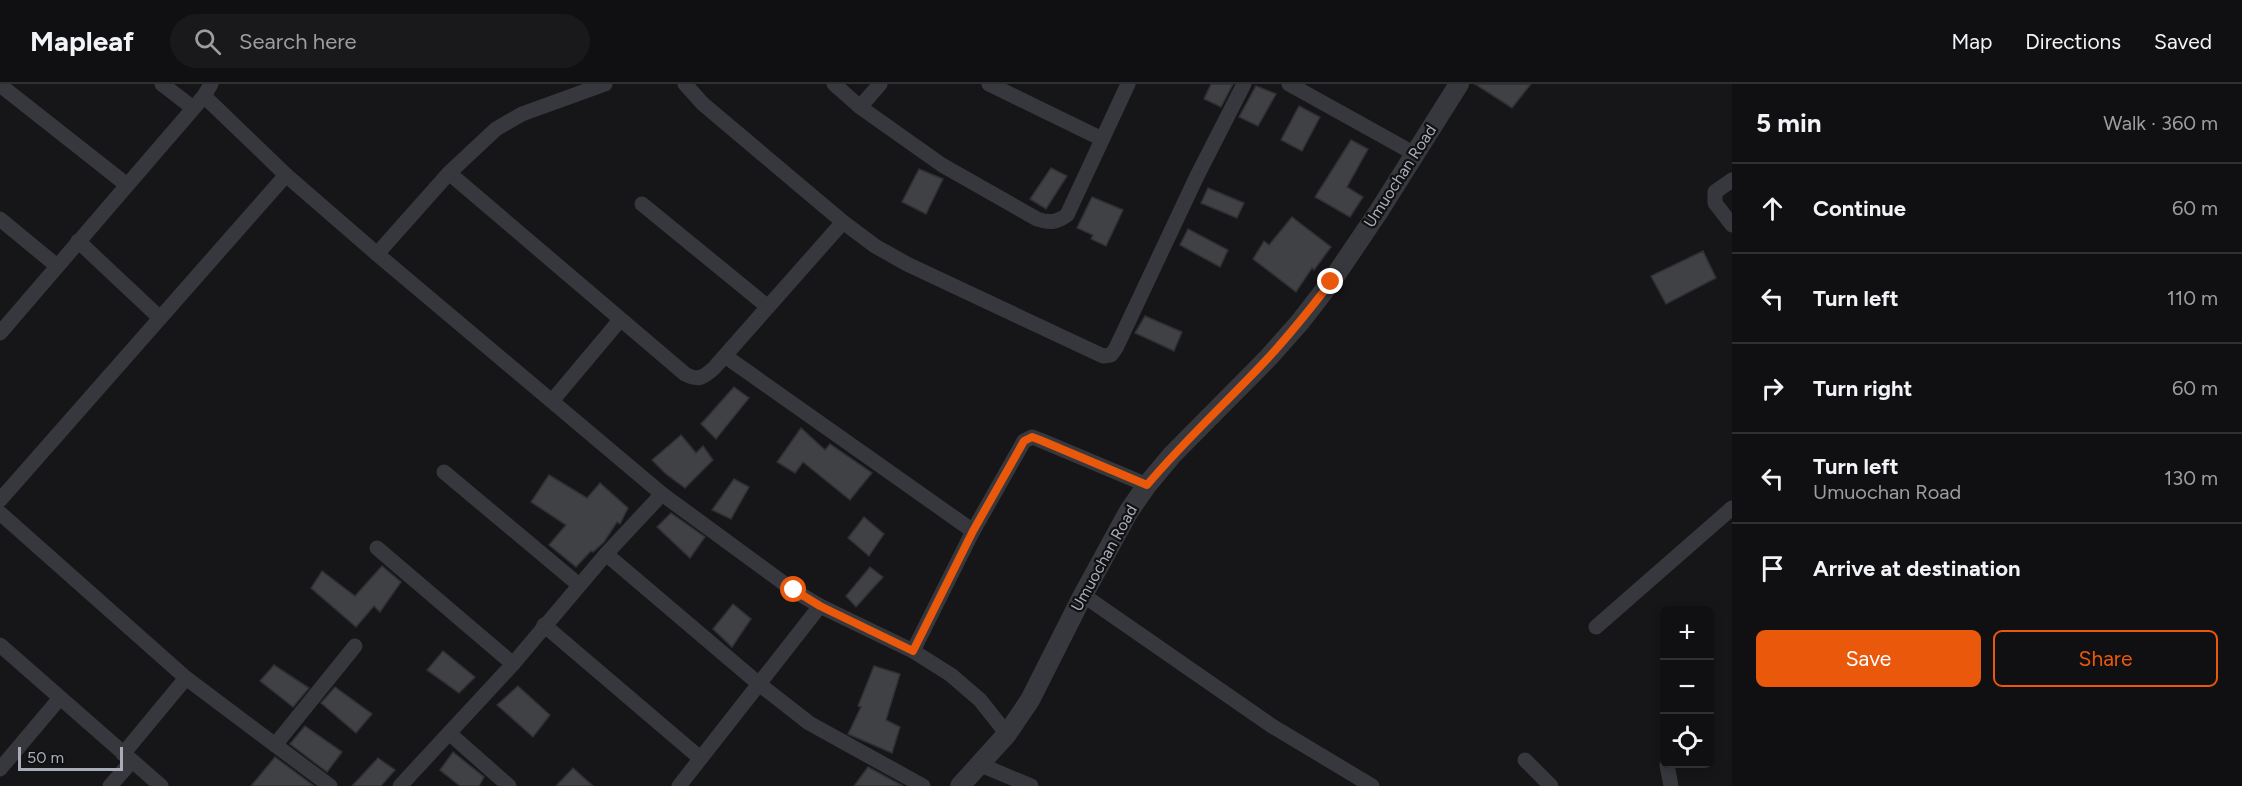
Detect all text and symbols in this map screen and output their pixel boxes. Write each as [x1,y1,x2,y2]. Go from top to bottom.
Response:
search box [170,14,590,68]
text: Mapleaf [30,24,134,58]
icon: search [191,25,224,58]
text: Search here [239,28,357,55]
text: Map [1951,29,1992,54]
text: Directions [2025,29,2121,54]
text: Saved [2154,29,2212,54]
text: 5 min [1756,107,1822,139]
text: Walk · 360 m [2103,111,2218,135]
street label: Umuochan Road [1360,121,1440,231]
icon: ahead [1756,192,1789,225]
text: Continue [1813,195,1906,222]
text: 60 m [2172,196,2218,220]
route end [1317,268,1343,294]
icon: left [1756,282,1789,315]
text: Turn left [1813,285,1899,312]
text: 110 m [2167,286,2218,310]
icon: right [1756,372,1789,405]
text: Turn right [1813,375,1912,402]
text: 60 m [2172,376,2218,400]
text: Turn left [1813,453,1899,480]
icon: left [1756,462,1789,495]
text: 130 m [2164,466,2218,490]
text: Umuochan Road [1813,480,1961,504]
street label: Umuochan Road [1067,502,1141,614]
icon: arrive [1756,552,1789,585]
text: Arrive at destination [1813,555,2021,582]
route start [780,576,806,602]
map controls [1660,606,1714,768]
button: + [1660,606,1714,660]
button: Save [1756,630,1981,687]
button: Share [1993,630,2218,687]
button: − [1660,660,1714,714]
button: locate [1660,714,1714,768]
scale bar [18,744,123,772]
text: 50 m [27,748,64,767]

